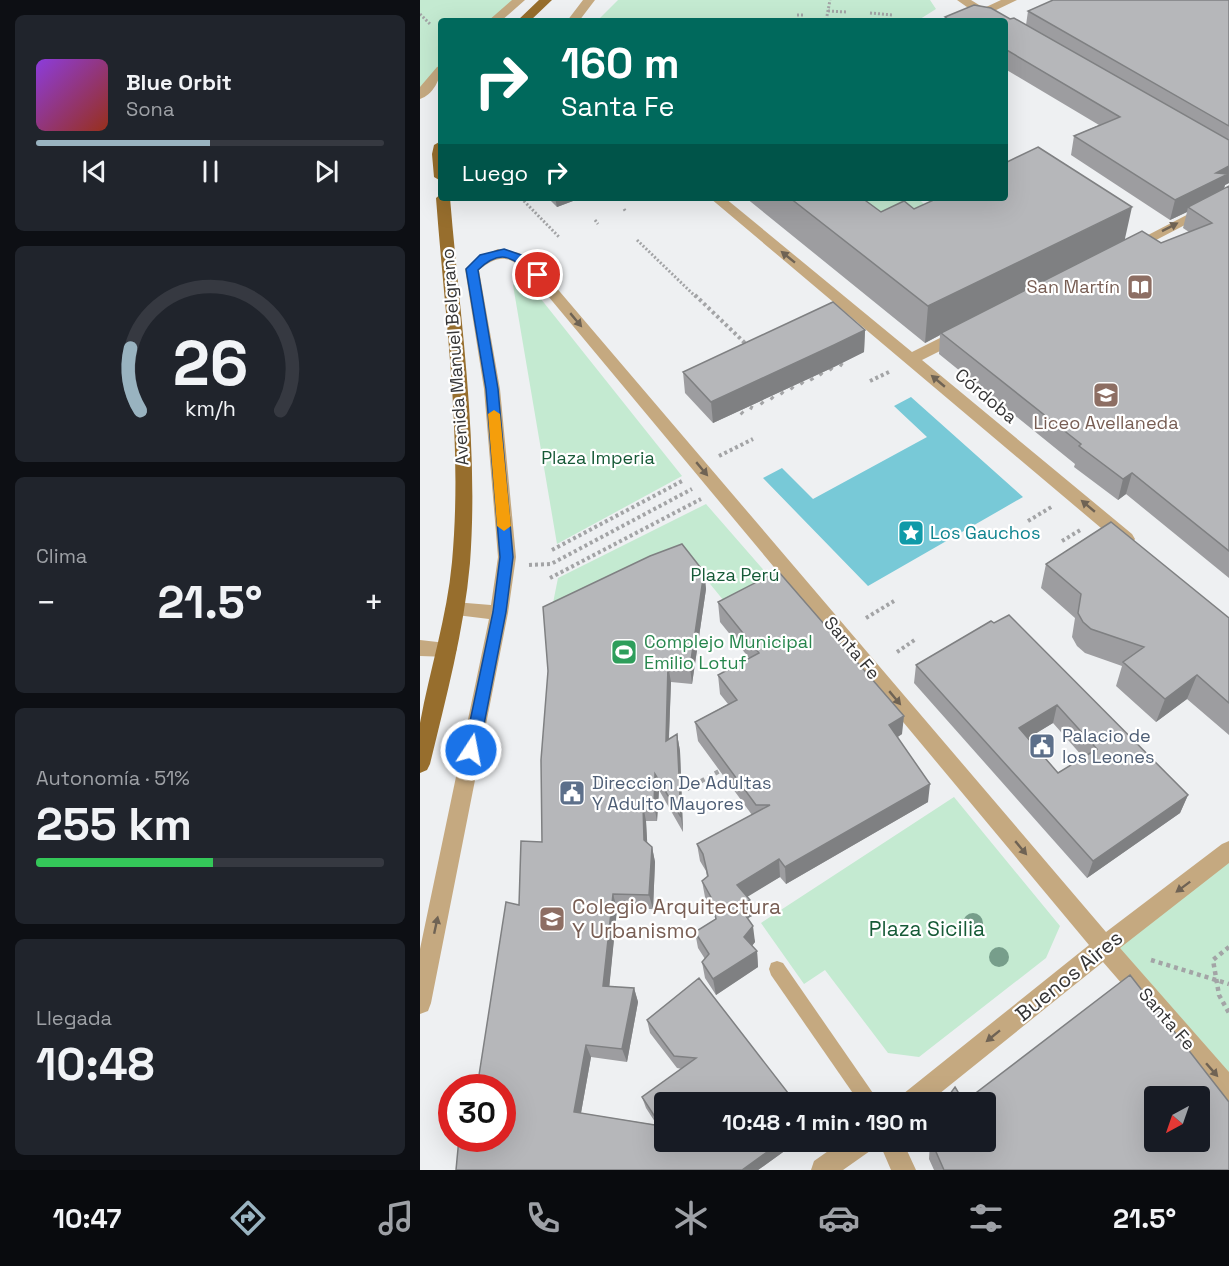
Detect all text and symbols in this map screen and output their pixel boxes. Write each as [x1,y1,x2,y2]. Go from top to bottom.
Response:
text: 160 m [561,37,680,90]
icon: right [462,42,540,120]
text: Blue Orbit [126,68,232,96]
text: Santa Fe [561,89,674,124]
text: Sona [126,96,174,122]
icon: previous [78,155,111,188]
icon: pause [194,155,227,188]
icon: next [310,155,343,188]
icon: right [540,156,573,189]
text: Luego [462,159,528,187]
one-way arrow [1161,222,1178,232]
street label: Avenida Manuel Belgrano [435,247,474,467]
pin [512,249,563,300]
one-way arrow [780,250,796,263]
icon: arrive [521,258,554,291]
library icon: San Martín [1125,272,1155,302]
place label: San Martín [1027,275,1120,298]
one-way arrow [569,312,582,327]
text: 26 [172,324,248,403]
street label: Córdoba [951,363,1022,428]
one-way arrow [931,375,946,388]
school or university icon: Liceo Avellaneda [1091,380,1121,410]
text: km/h [184,395,236,422]
place label: Liceo Avellaneda [1034,411,1178,434]
park label: Plaza Imperia [541,446,655,469]
one-way arrow [695,461,708,477]
one-way arrow [1080,500,1095,513]
place icon: Los Gauchos [896,518,926,548]
place label: Los Gauchos [930,521,1040,544]
text: Clima [36,543,87,569]
park label: Plaza Perú [691,563,779,586]
text: 21.5° [157,574,263,631]
text: − [36,582,56,624]
text: + [364,582,384,624]
street label: Santa Fe [819,611,886,684]
place label: Complejo Municipal Emilio Lotuf [644,630,813,674]
sports icon: Complejo Municipal Emilio Lotuf [609,637,639,667]
one-way arrow [888,690,901,705]
position arrow [439,718,503,782]
place label: Palacio de los Leones [1062,724,1154,768]
public building icon: Palacio de los Leones [1027,731,1057,761]
text: Autonomía · 51% [36,765,190,791]
place label: Direccion De Adultas Y Adulto Mayores [592,771,772,815]
public building icon: Direccion De Adultas Y Adulto Mayores [557,778,587,808]
text: 255 km [36,796,192,853]
one-way arrow [1014,840,1027,855]
one-way arrow [1175,880,1190,892]
place label: Colegio Arquitectura Y Urbanismo [572,893,781,944]
school or university icon: Colegio Arquitectura Y Urbanismo [537,904,567,934]
one-way arrow [432,915,441,934]
park label: Plaza Sicilia [869,915,985,942]
street label: Buenos Aires [1009,924,1128,1027]
street label: Santa Fe [1134,983,1201,1055]
text: Llegada [36,1005,112,1031]
one-way arrow [986,1030,1001,1042]
text: 10:48 [36,1036,155,1093]
one-way arrow [1205,1062,1218,1078]
speed limit sign: 30 [438,1074,516,1152]
north arrow [1144,1086,1210,1152]
map controls [1144,1086,1210,1152]
text: 10:48 · 1 min · 190 m [722,1108,928,1136]
icon: directions [227,1197,269,1239]
icon: music [375,1197,417,1239]
icon: phone [522,1197,564,1239]
icon: climate [670,1197,712,1239]
icon: car [818,1197,860,1239]
icon: filters [965,1197,1007,1239]
text: 10:47 [53,1201,122,1236]
text: 21.5° [1113,1201,1176,1236]

